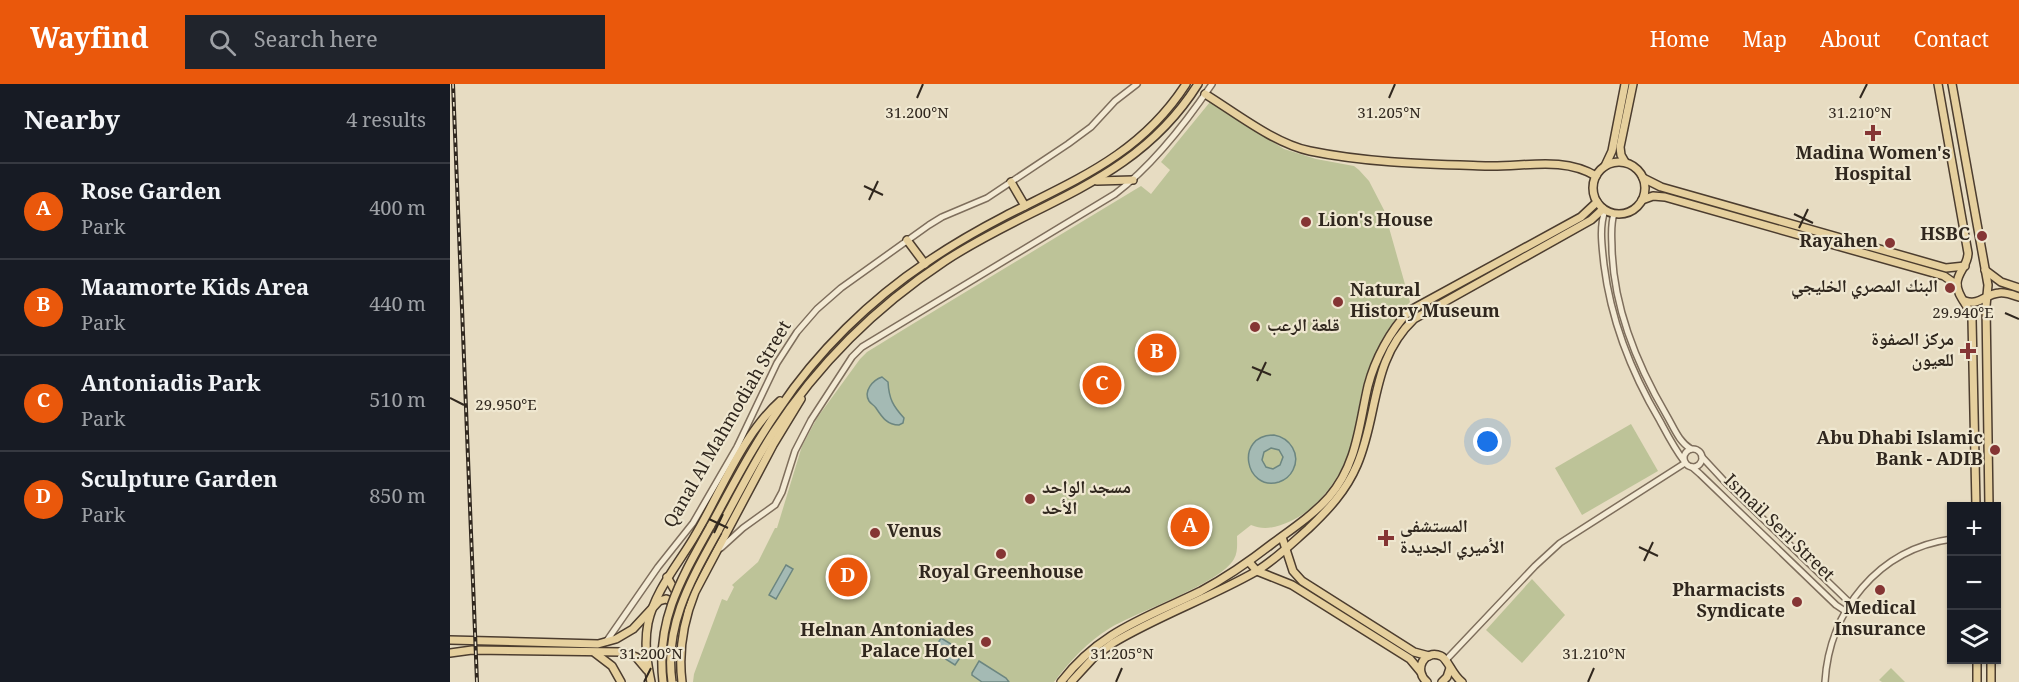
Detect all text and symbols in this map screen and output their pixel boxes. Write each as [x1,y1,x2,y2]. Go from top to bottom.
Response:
search box [185,15,605,69]
text: Wayfind [30,18,149,66]
text: Search here [254,23,378,61]
text: Home [1650,25,1710,60]
text: Map [1743,25,1787,60]
text: About [1820,25,1881,60]
text: Contact [1914,25,1989,60]
icon: search [206,26,239,59]
text: Nearby [24,101,120,145]
text: 31.200°N [885,102,949,128]
text: 31.205°N [1357,102,1421,128]
text: 31.210°N [1828,102,1892,128]
text: 4 results [346,106,426,140]
marker: Madina Women's Hospital [1864,124,1882,142]
place label: Madina Women's Hospital [1795,140,1951,191]
text: Rose Garden [81,175,221,213]
text: A [36,194,51,228]
text: 400 m [369,194,426,228]
place label: Lion's House [1318,207,1433,237]
text: Park [81,213,125,247]
marker: Lion's House [1299,215,1313,229]
place label: HSBC [1920,221,1970,251]
place label: Rayahen [1799,228,1878,258]
marker: HSBC [1975,229,1989,243]
marker: Rayahen [1883,236,1897,250]
text: Maamorte Kids Area [81,271,309,309]
place label: البنك المصري الخليجي [1791,273,1938,303]
place label: Natural History Museum [1350,277,1500,328]
marker: البنك المصري الخليجي [1943,281,1957,295]
text: B [37,290,50,324]
text: 440 m [369,290,426,324]
marker: Natural History Museum [1331,295,1345,309]
text: 29.940°E [1932,302,1994,328]
text: Park [81,309,125,343]
place label: قلعة الرعب [1267,312,1340,342]
street label: Qanal Al Mahmodiah Street [657,316,801,534]
marker: قلعة الرعب [1248,320,1262,334]
place label: مركز الصفوة للعيون [1871,326,1954,377]
pin: B [1138,330,1176,376]
marker: مركز الصفوة للعيون [1959,342,1977,360]
pin: C [1082,362,1122,408]
text: Antoniadis Park [81,367,261,405]
text: C [37,386,50,420]
text: 510 m [369,386,426,420]
text: 29.950°E [475,394,537,420]
text: Park [81,405,125,439]
place label: Abu Dhabi Islamic Bank - ADIB [1817,425,1983,476]
your location [1473,427,1502,456]
marker: Abu Dhabi Islamic Bank - ADIB [1988,443,2002,457]
text: Sculpture Garden [81,463,278,501]
street label: Ismail Seri Street [1715,468,1841,590]
place label: مسجد الواحد الأحد [1042,474,1131,525]
text: D [36,482,51,516]
text: 850 m [369,482,426,516]
marker: مسجد الواحد الأحد [1023,492,1037,506]
text: Park [81,501,125,535]
map controls [1947,502,2001,664]
button: + [1947,502,2001,556]
pin: A [1170,504,1210,550]
place label: المستشفى الأميري الجديدة [1400,513,1505,564]
place label: Venus [887,518,942,548]
marker: Venus [868,526,882,540]
marker: المستشفى الأميري الجديدة [1377,529,1395,547]
marker: Royal Greenhouse [994,547,1008,561]
pin: D [828,554,868,600]
button: − [1947,556,2001,610]
place label: Royal Greenhouse [919,559,1083,589]
place label: Pharmacists Syndicate [1672,577,1785,628]
marker: Medical Insurance [1873,583,1887,597]
marker: Pharmacists Syndicate [1790,595,1804,609]
place label: Medical Insurance [1834,595,1926,646]
button: layers [1947,610,2001,664]
place label: Helnan Antoniades Palace Hotel [800,617,975,668]
marker: Helnan Antoniades Palace Hotel [979,635,993,649]
text: 31.200°N [619,643,683,669]
text: 31.205°N [1090,643,1154,669]
text: 31.210°N [1562,643,1626,669]

